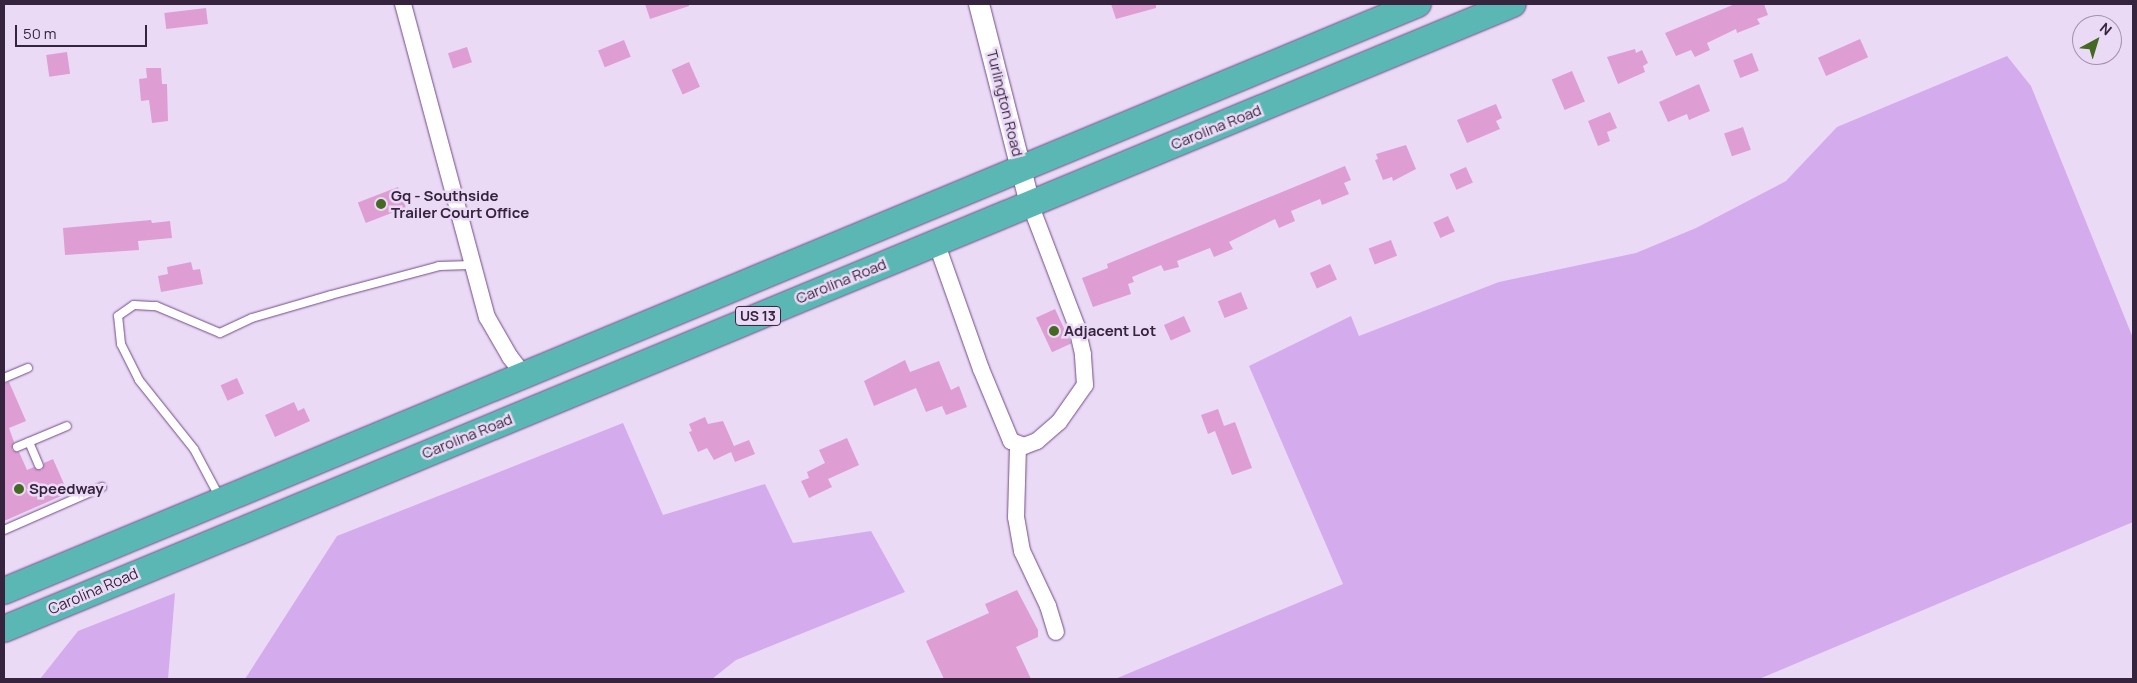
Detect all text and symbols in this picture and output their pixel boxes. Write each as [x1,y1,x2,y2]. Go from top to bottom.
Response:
scale bar [18,15,150,47]
north arrow [2072,15,2122,65]
text: N [2096,18,2116,39]
text: 50 m [23,23,57,44]
street label: Turlington Road [983,48,1027,158]
street label: Carolina Road [1168,101,1264,153]
place label: Gq - Southside Trailer Court Office [391,186,529,221]
marker: Gq - Southside Trailer Court Office [375,198,387,210]
street label: Carolina Road [793,255,889,307]
road number: US 13 [734,304,782,328]
place label: Adjacent Lot [1064,322,1156,340]
marker: Adjacent Lot [1048,325,1060,337]
street label: Carolina Road [419,410,515,462]
place label: Speedway [29,480,104,498]
marker: Speedway [13,483,25,495]
street label: Carolina Road [45,564,141,618]

